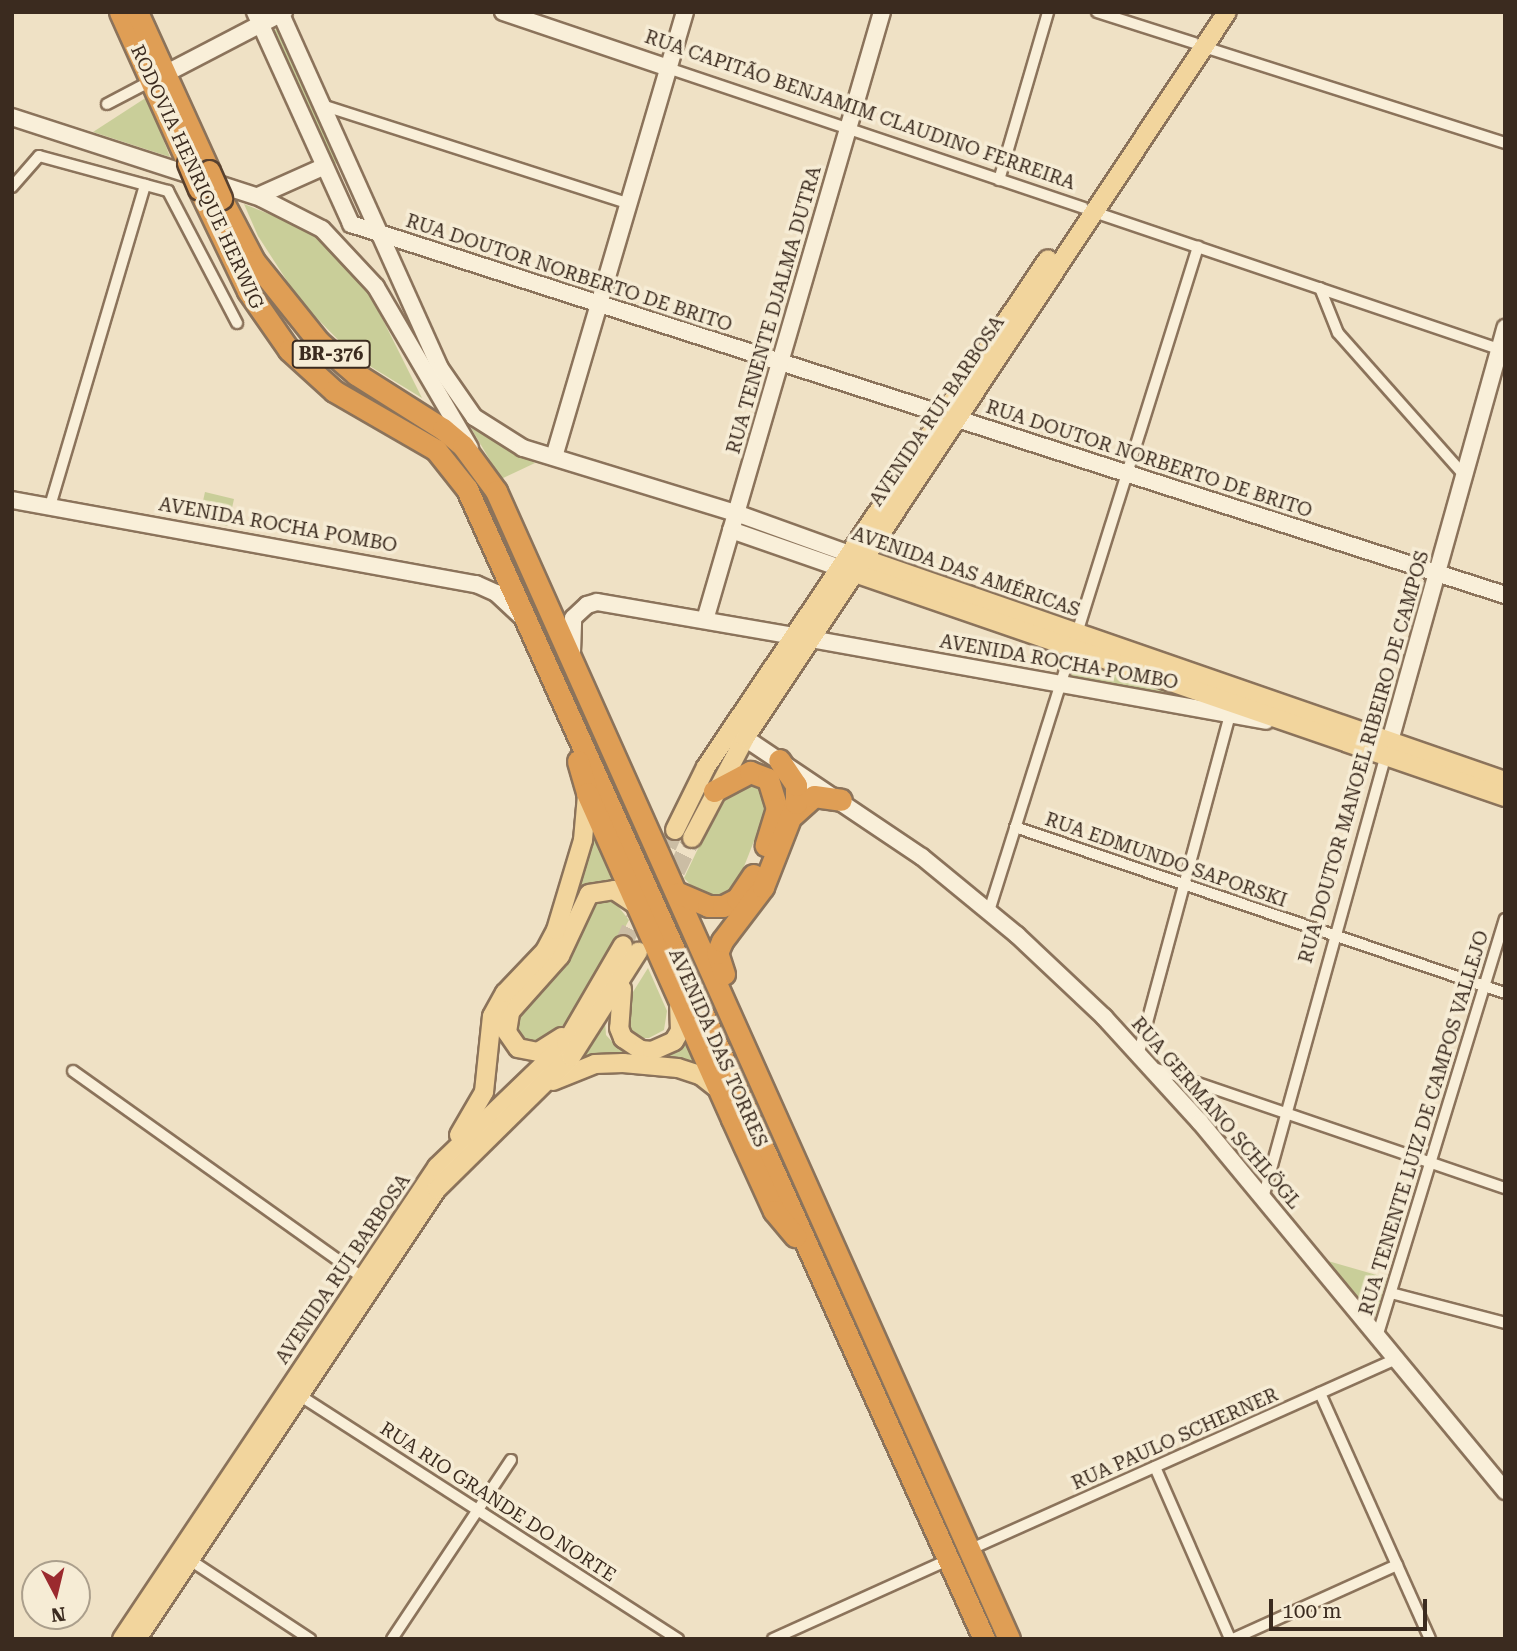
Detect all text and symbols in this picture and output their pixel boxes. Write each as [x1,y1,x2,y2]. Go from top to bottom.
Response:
street label: RUA CAPITÃO BENJAMIM CLAUDINO FERREIRA [642,25,1078,195]
street label: RODOVIA HENRIQUE HERWIG [126,41,268,313]
street label: RUA TENENTE DJALMA DUTRA [722,164,826,456]
street label: RUA DOUTOR NORBERTO DE BRITO [403,209,735,337]
street label: AVENIDA RUI BARBOSA [865,312,1009,510]
road number: BR-376 [291,340,371,368]
street label: RUA DOUTOR NORBERTO DE BRITO [983,395,1315,523]
street label: AVENIDA ROCHA POMBO [157,493,399,557]
street label: AVENIDA DAS AMÉRICAS [849,522,1083,622]
street label: RUA DOUTOR MANOEL RIBEIRO DE CAMPOS [1294,548,1434,966]
street label: AVENIDA ROCHA POMBO [938,630,1180,694]
street label: RUA EDMUNDO SAPORSKI [1042,808,1290,912]
street label: RUA TENENTE LUIZ DE CAMPOS VALLEJO [1354,928,1494,1318]
street label: AVENIDA DAS TORRES [664,945,772,1151]
street label: RUA GERMANO SCHLÖGL [1127,1013,1305,1213]
street label: AVENIDA RUI BARBOSA [271,1170,415,1368]
street label: RUA PAULO SCHERNER [1068,1383,1282,1495]
street label: RUA RIO GRANDE DO NORTE [376,1417,620,1587]
north arrow [21,1560,91,1630]
scale bar [1272,1584,1430,1628]
text: 100 m [1282,1599,1342,1623]
text: N [50,1602,67,1627]

